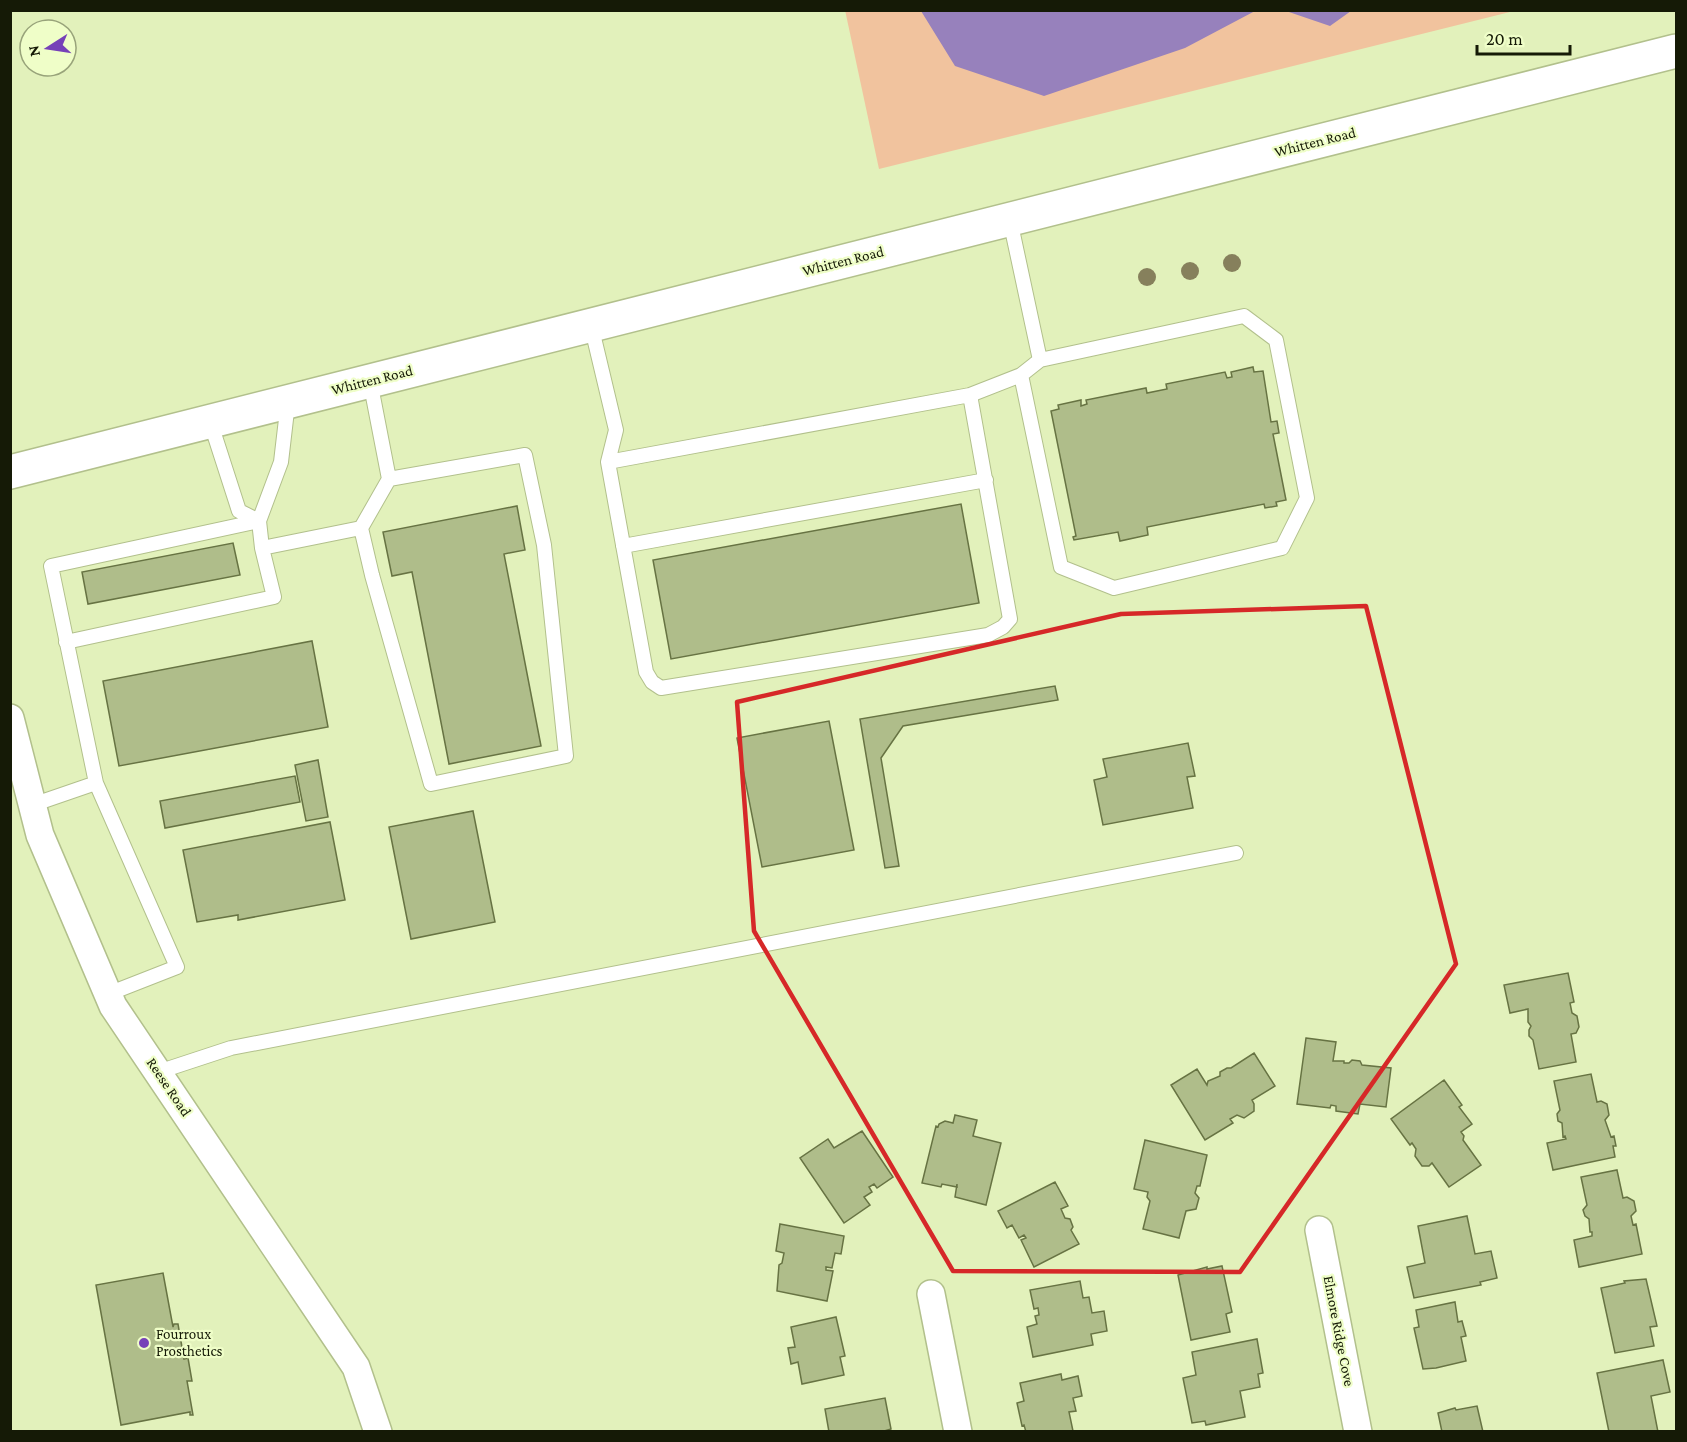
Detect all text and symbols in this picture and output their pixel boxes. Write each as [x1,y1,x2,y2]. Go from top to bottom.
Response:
north arrow [18,18,78,78]
scale bar [1477,18,1570,56]
text: 20 m [1486,29,1523,49]
text: N [24,44,43,58]
street label: Whitten Road [1273,124,1358,160]
street label: Whitten Road [801,243,886,279]
street label: Whitten Road [330,362,415,398]
street label: Reese Road [144,1055,194,1119]
street label: Elmore Ridge Cove [1319,1274,1358,1388]
place label: Fourroux Prosthetics [156,1326,223,1359]
marker: Fourroux Prosthetics [137,1336,151,1350]

